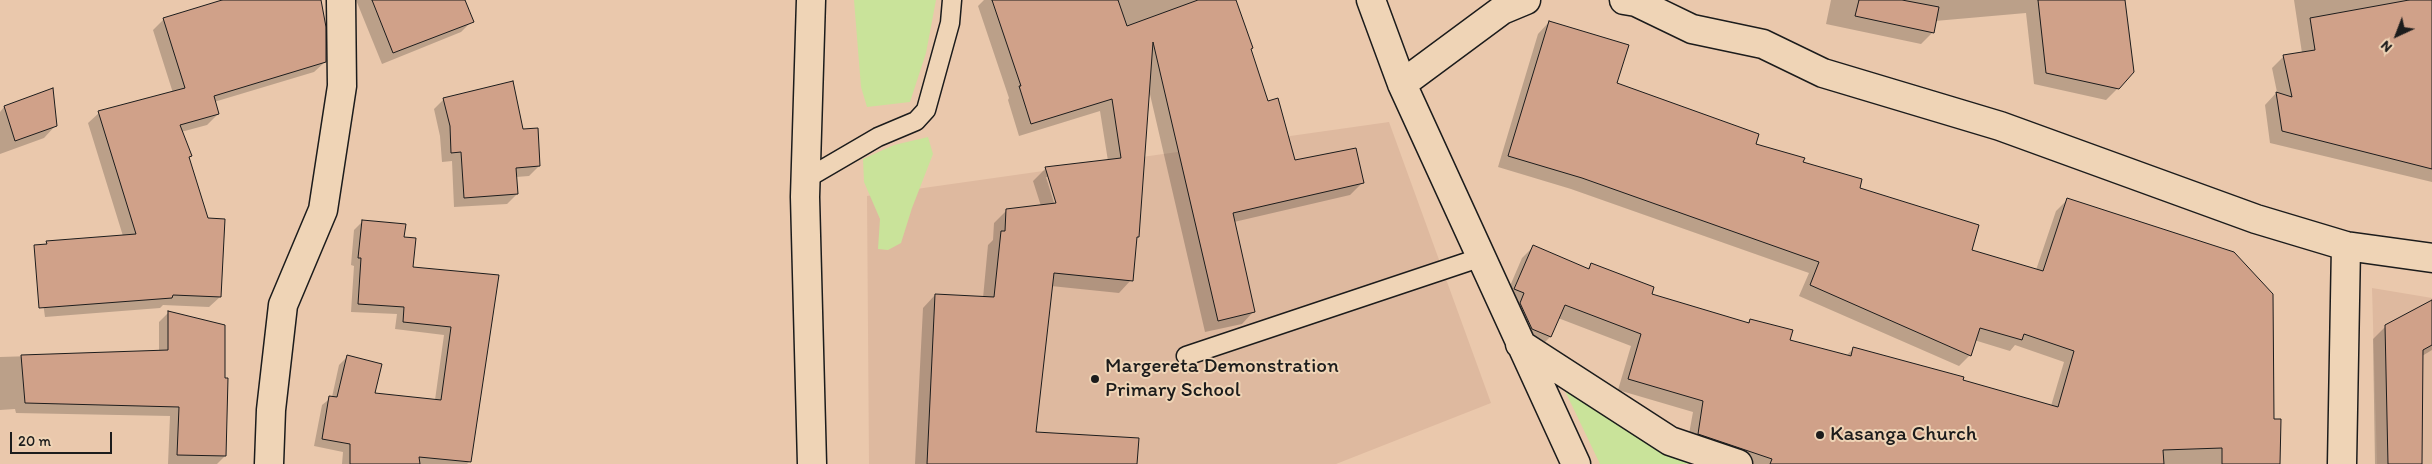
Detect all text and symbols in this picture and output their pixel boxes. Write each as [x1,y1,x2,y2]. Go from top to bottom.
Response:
north arrow [2372,10,2422,60]
text: N [2377,37,2396,56]
place label: Margereta Demonstration Primary School [1105,354,1339,404]
marker: Margereta Demonstration Primary School [1089,373,1101,385]
scale bar [12,422,115,454]
place label: Kasanga Church [1830,422,1977,448]
marker: Kasanga Church [1814,429,1826,441]
text: 20 m [18,432,51,450]

